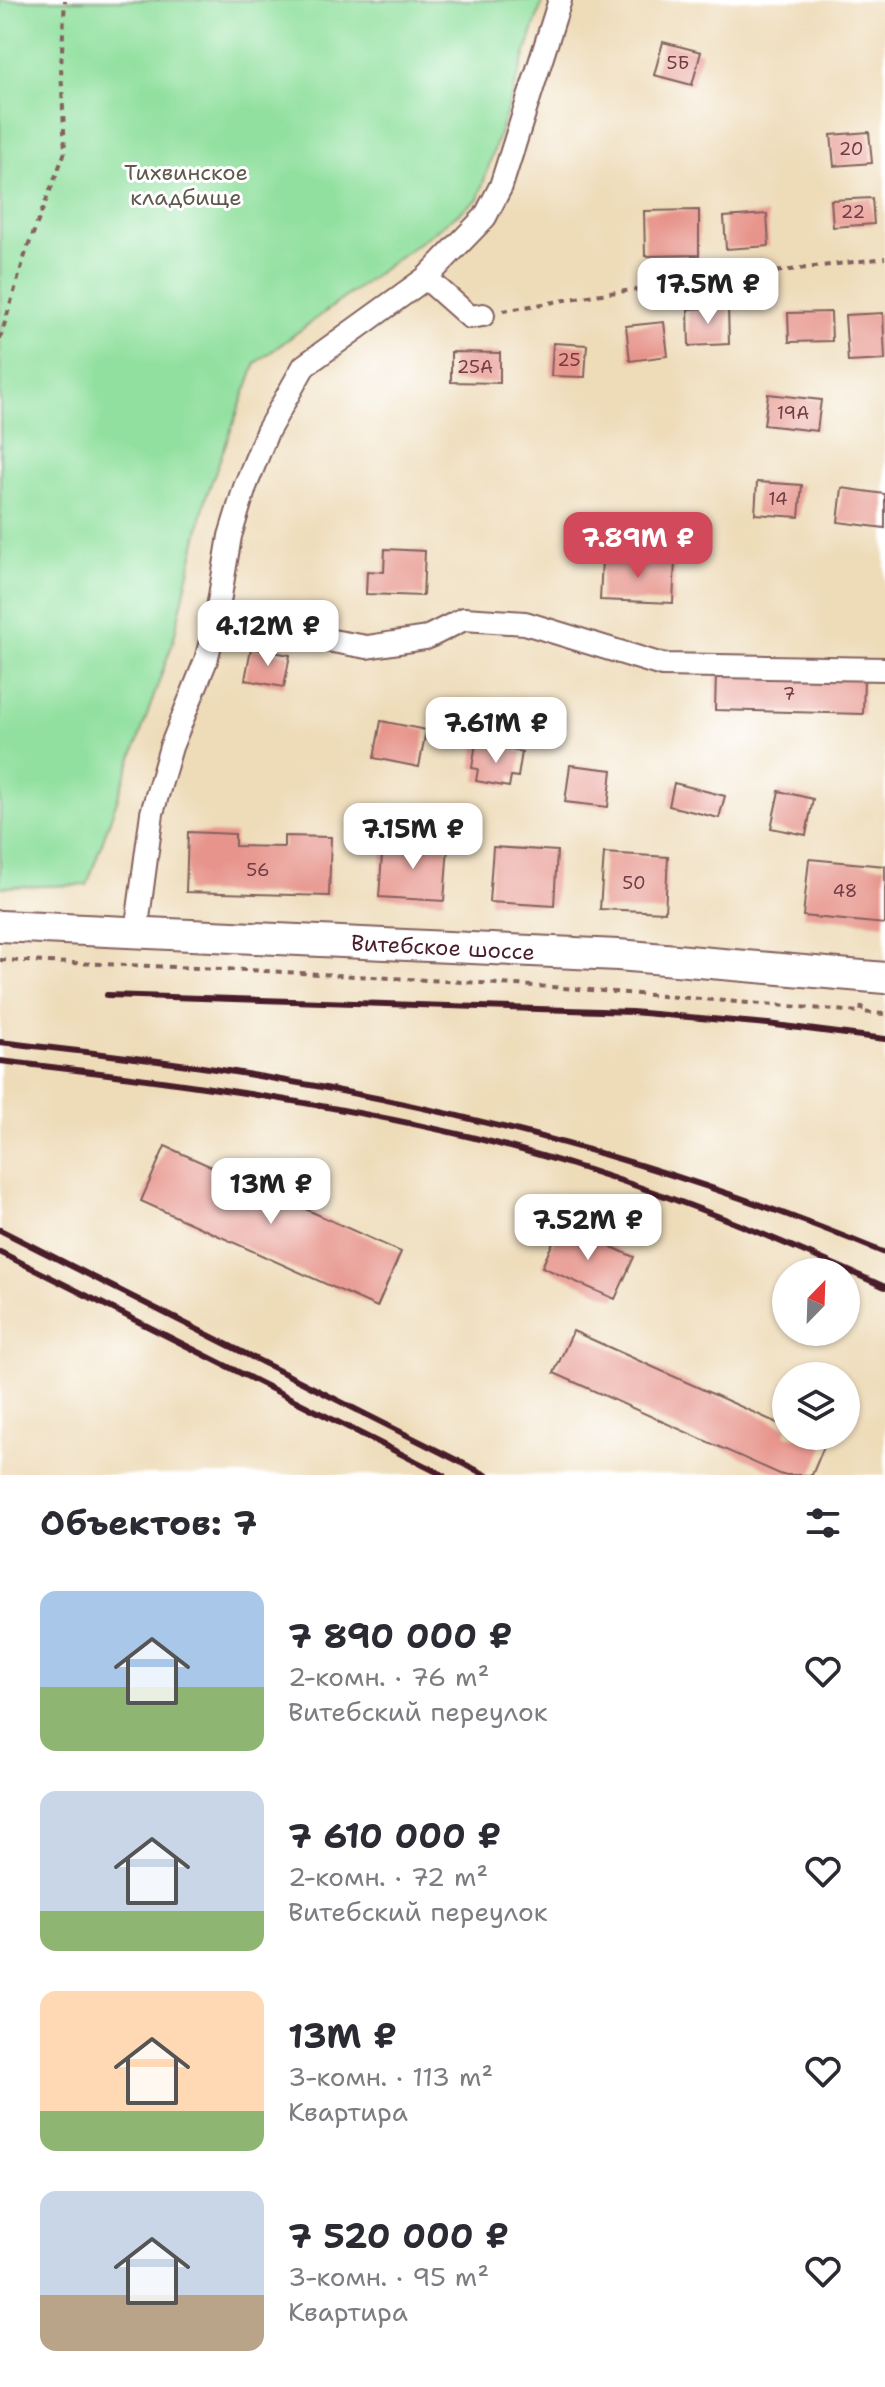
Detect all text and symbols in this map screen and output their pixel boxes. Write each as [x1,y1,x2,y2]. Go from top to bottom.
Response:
house number: 5Б [667,51,689,75]
house number: 20 [839,137,863,161]
park label: Тихвинское кладбище [124,158,248,212]
house number: 22 [841,200,865,224]
pin: 17.5M ₽ [634,258,782,326]
text: 17.5M ₽ [655,266,761,301]
house number: 25 [557,348,581,372]
house number: 25А [457,355,493,379]
house number: 19А [777,401,809,425]
house number: 14 [768,487,788,511]
pin: 7.89M ₽ [564,512,712,580]
text: 7.89M ₽ [582,520,694,555]
pin: 4.12M ₽ [194,600,342,668]
text: 4.12M ₽ [216,608,320,643]
house number: 7 [783,682,795,706]
pin: 7.61M ₽ [422,697,570,765]
text: 7.61M ₽ [444,705,548,740]
pin: 7.15M ₽ [339,803,487,871]
text: 7.15M ₽ [362,811,464,846]
house number: 56 [246,858,270,882]
house number: 50 [622,871,646,895]
house number: 48 [833,879,857,903]
street label: Витебское шоссе [350,928,536,967]
pin: 13M ₽ [215,1158,327,1226]
text: 13M ₽ [229,1166,313,1201]
pin: 7.52M ₽ [514,1194,662,1262]
text: 7.52M ₽ [533,1202,643,1237]
north arrow [772,1258,860,1346]
map controls [772,1258,860,1450]
button: layers [772,1362,860,1450]
text: Объектов: 7 [40,1500,257,1546]
icon: filters [801,1501,845,1545]
text: 7 890 000 ₽ [288,1613,513,1659]
icon: home [104,1623,200,1719]
icon: heart [801,1649,845,1693]
text: 2-комн. · 76 m² [288,1659,489,1694]
text: Витебский переулок [288,1694,548,1729]
text: 7 610 000 ₽ [288,1813,501,1859]
icon: home [104,1823,200,1919]
icon: heart [801,1849,845,1893]
text: 2-комн. · 72 m² [288,1859,488,1894]
text: Витебский переулок [288,1894,548,1929]
text: 13M ₽ [288,2013,397,2059]
icon: home [104,2023,200,2119]
icon: heart [801,2049,845,2093]
text: 3-комн. · 113 m² [288,2059,493,2094]
text: Квартира [288,2094,408,2129]
text: 7 520 000 ₽ [288,2213,509,2259]
icon: home [104,2223,200,2319]
icon: heart [801,2249,845,2293]
text: 3-комн. · 95 m² [288,2259,489,2294]
text: Квартира [288,2294,408,2329]

